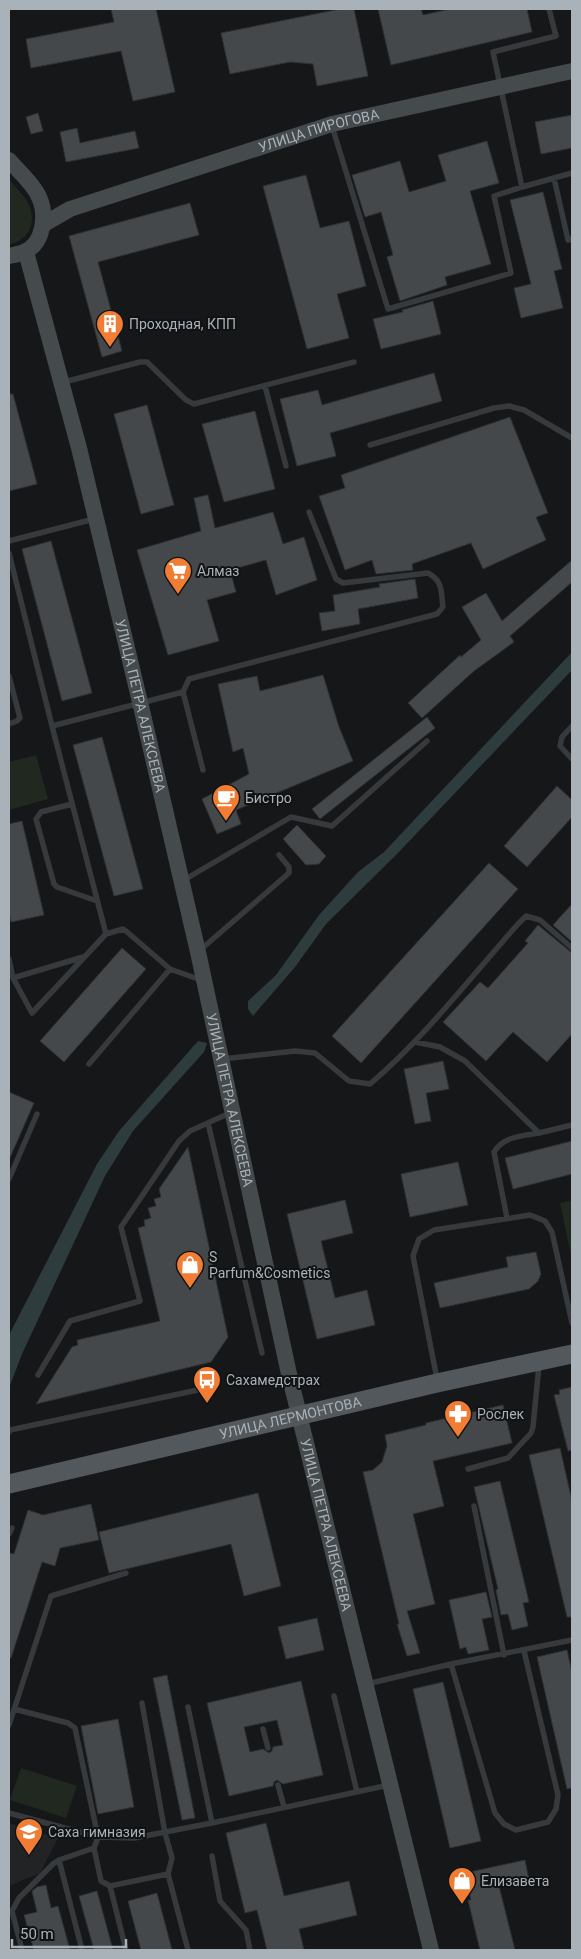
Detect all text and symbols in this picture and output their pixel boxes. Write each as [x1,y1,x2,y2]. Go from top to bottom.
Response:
street label: УЛИЦА ПИРОГОВА [256,106,380,155]
building icon: Проходная, КПП [95,309,125,348]
place label: Проходная, КПП [129,316,236,332]
supermarket icon: Алмаз [163,556,193,595]
place label: Алмаз [197,563,239,579]
street label: УЛИЦА ПЕТРА АЛЕКСЕЕВА [112,618,169,794]
cafe icon: Бистро [211,783,241,822]
place label: Бистро [245,790,292,806]
street label: УЛИЦА ПЕТРА АЛЕКСЕЕВА [203,1011,256,1188]
place label: S Parfum&Cosmetics [209,1249,330,1281]
shop icon: S Parfum&Cosmetics [175,1250,205,1289]
bus stop icon: Сахамедстрах [192,1365,222,1404]
place label: Сахамедстрах [226,1372,320,1388]
street label: УЛИЦА ЛЕРМОНТОВА [218,1393,363,1442]
pharmacy icon: Рослек [443,1399,473,1438]
place label: Рослек [477,1406,525,1422]
street label: УЛИЦА ПЕТРА АЛЕКСЕЕВА [297,1437,355,1613]
school or university icon: Саха гимназия [14,1817,44,1856]
place label: Саха гимназия [48,1824,146,1840]
shop icon: Елизавета [447,1866,477,1905]
place label: Елизавета [481,1873,549,1889]
scale bar [12,1916,126,1948]
text: 50 m [20,1925,54,1943]

